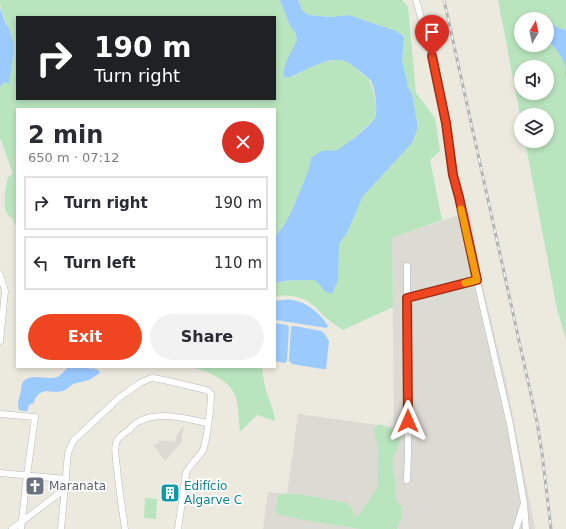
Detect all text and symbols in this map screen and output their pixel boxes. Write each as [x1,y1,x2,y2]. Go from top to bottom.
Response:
north arrow [514,12,554,52]
map controls [514,12,554,148]
pin [415,15,449,56]
icon: arrive [421,21,443,43]
text: 190 m [94,31,191,64]
icon: right [28,32,80,84]
button: sound [514,60,554,100]
text: Turn right [94,65,180,86]
button: layers [514,108,554,148]
text: 2 min [28,121,103,149]
button: close [222,121,264,163]
text: 650 m · 07:12 [28,150,119,165]
icon: right [30,192,52,214]
text: Turn right [64,194,148,212]
text: 190 m [214,194,262,212]
icon: left [30,252,52,274]
text: Turn left [64,254,136,272]
text: 110 m [214,254,262,272]
button: Exit [28,314,142,360]
button: Share [150,314,264,360]
position arrow [387,400,429,442]
church icon: Maranata [24,475,46,497]
place label: Maranata [49,479,106,493]
place label: Edifício Algarve C [184,479,242,507]
building icon: Edifício Algarve C [159,482,181,504]

